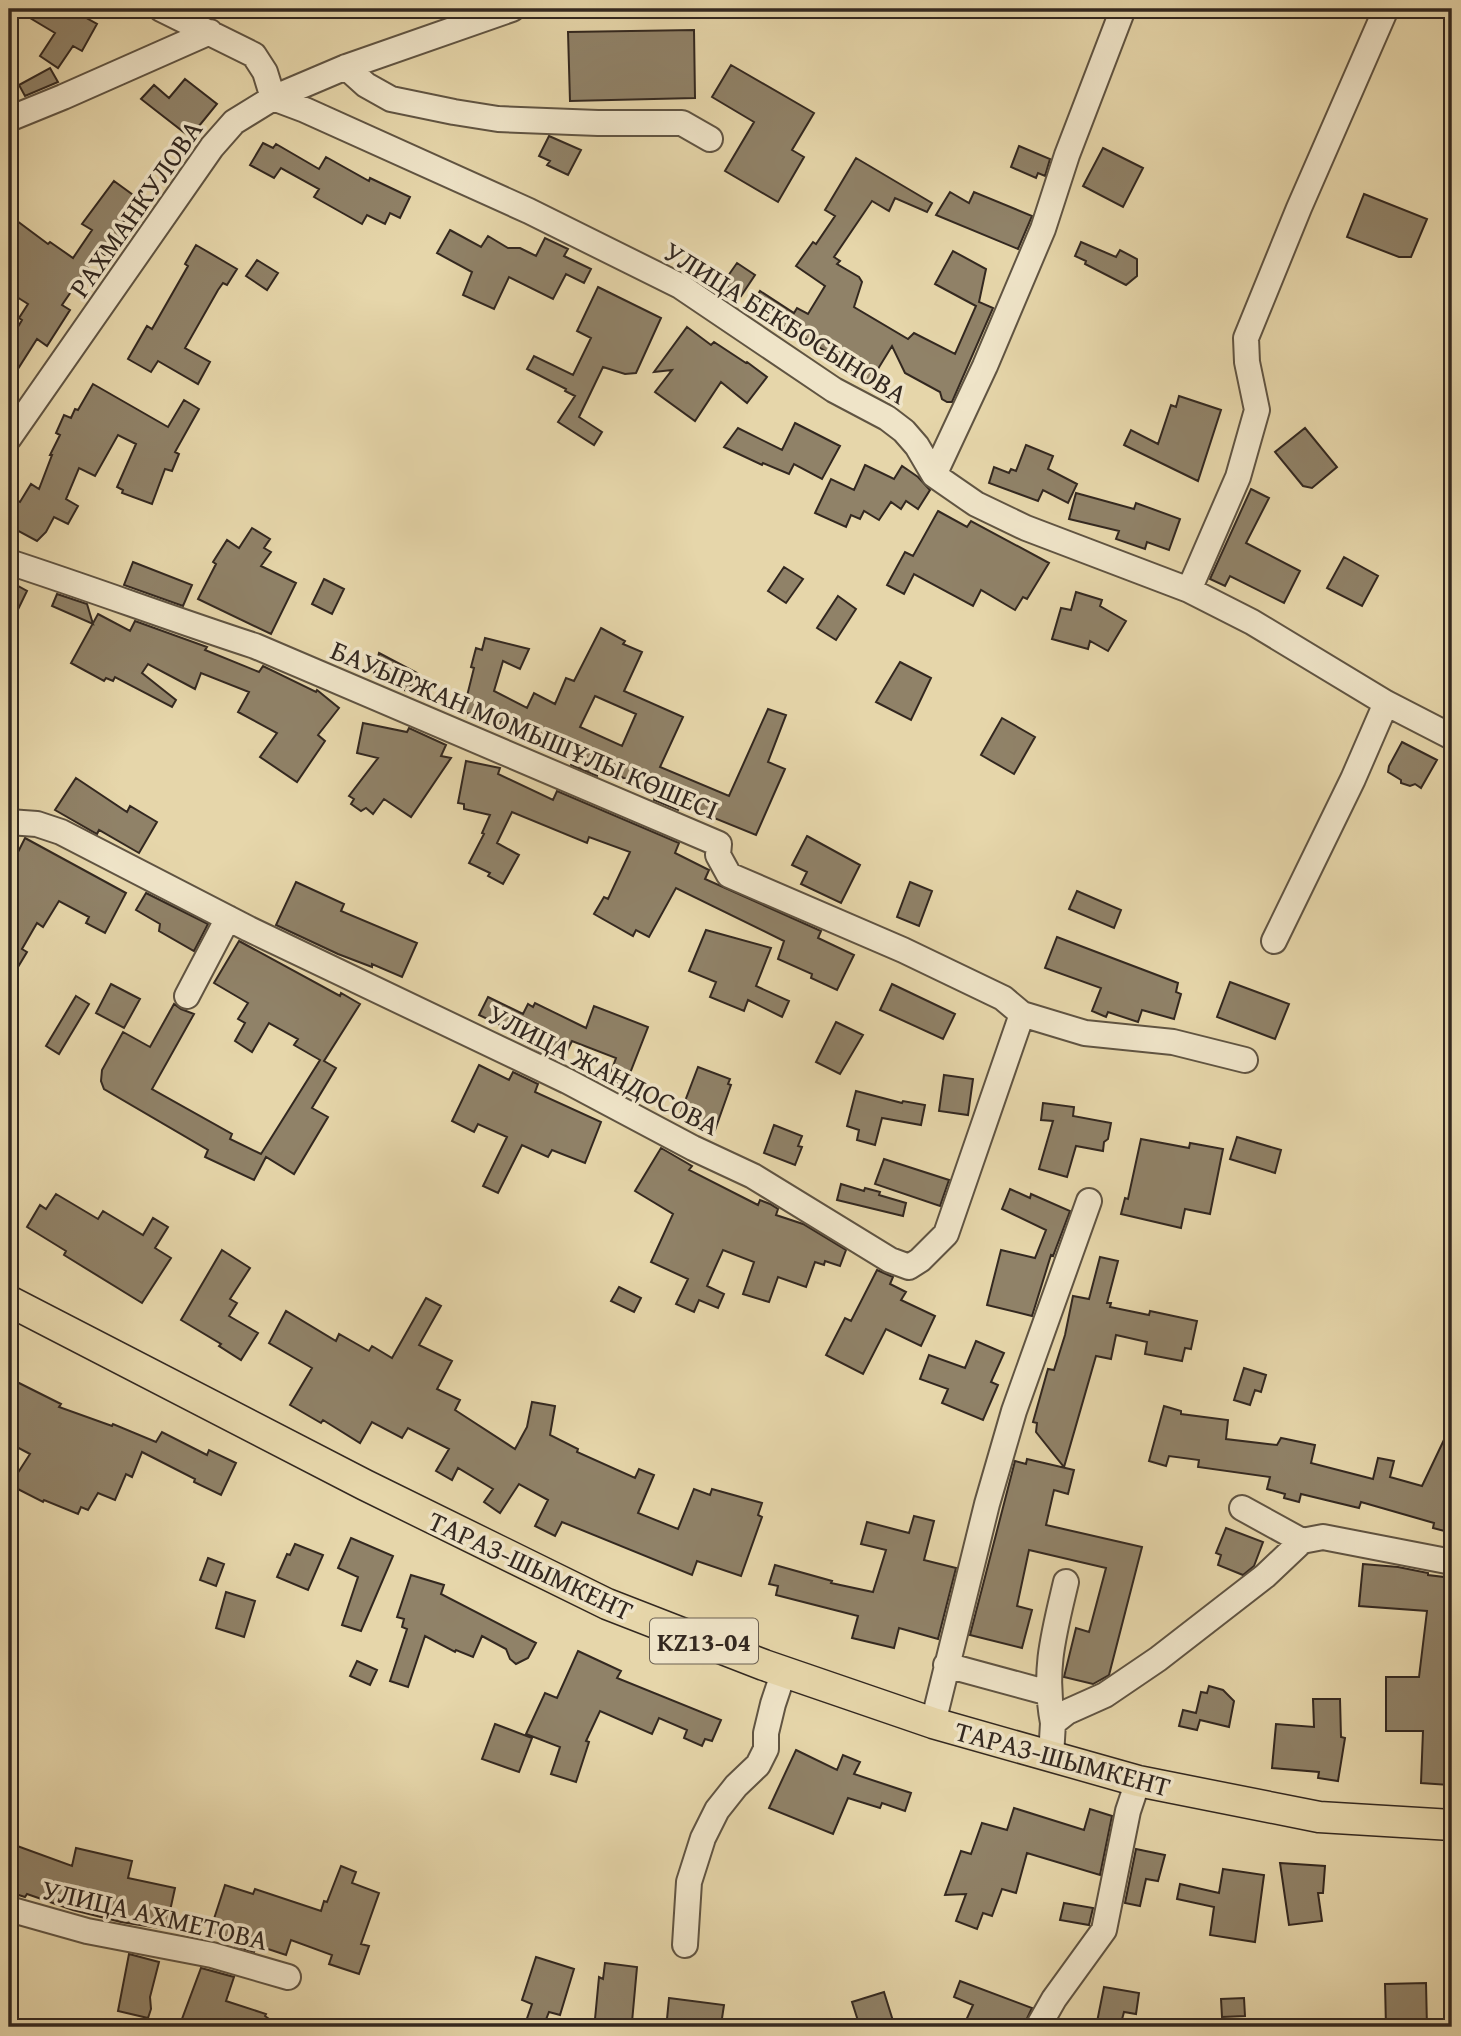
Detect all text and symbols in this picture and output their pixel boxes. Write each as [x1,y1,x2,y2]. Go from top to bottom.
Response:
street label: РАХМАНКУЛОВА [58,111,212,305]
street label: УЛИЦА БЕКБОСЫНОВА [656,230,916,414]
street label: БАУЫРЖАН МОМЫШҰЛЫ КӨШЕСІ [325,629,725,829]
street label: УЛИЦА ЖАНДОСОВА [481,993,727,1145]
street label: ТАРАЗ-ШЫМКЕНТ [422,1500,640,1631]
road number: KZ13-04 [650,1618,758,1664]
street label: ТАРАЗ-ШЫМКЕНТ [951,1710,1176,1807]
street label: УЛИЦА АХМЕТОВА [38,1868,272,1960]

